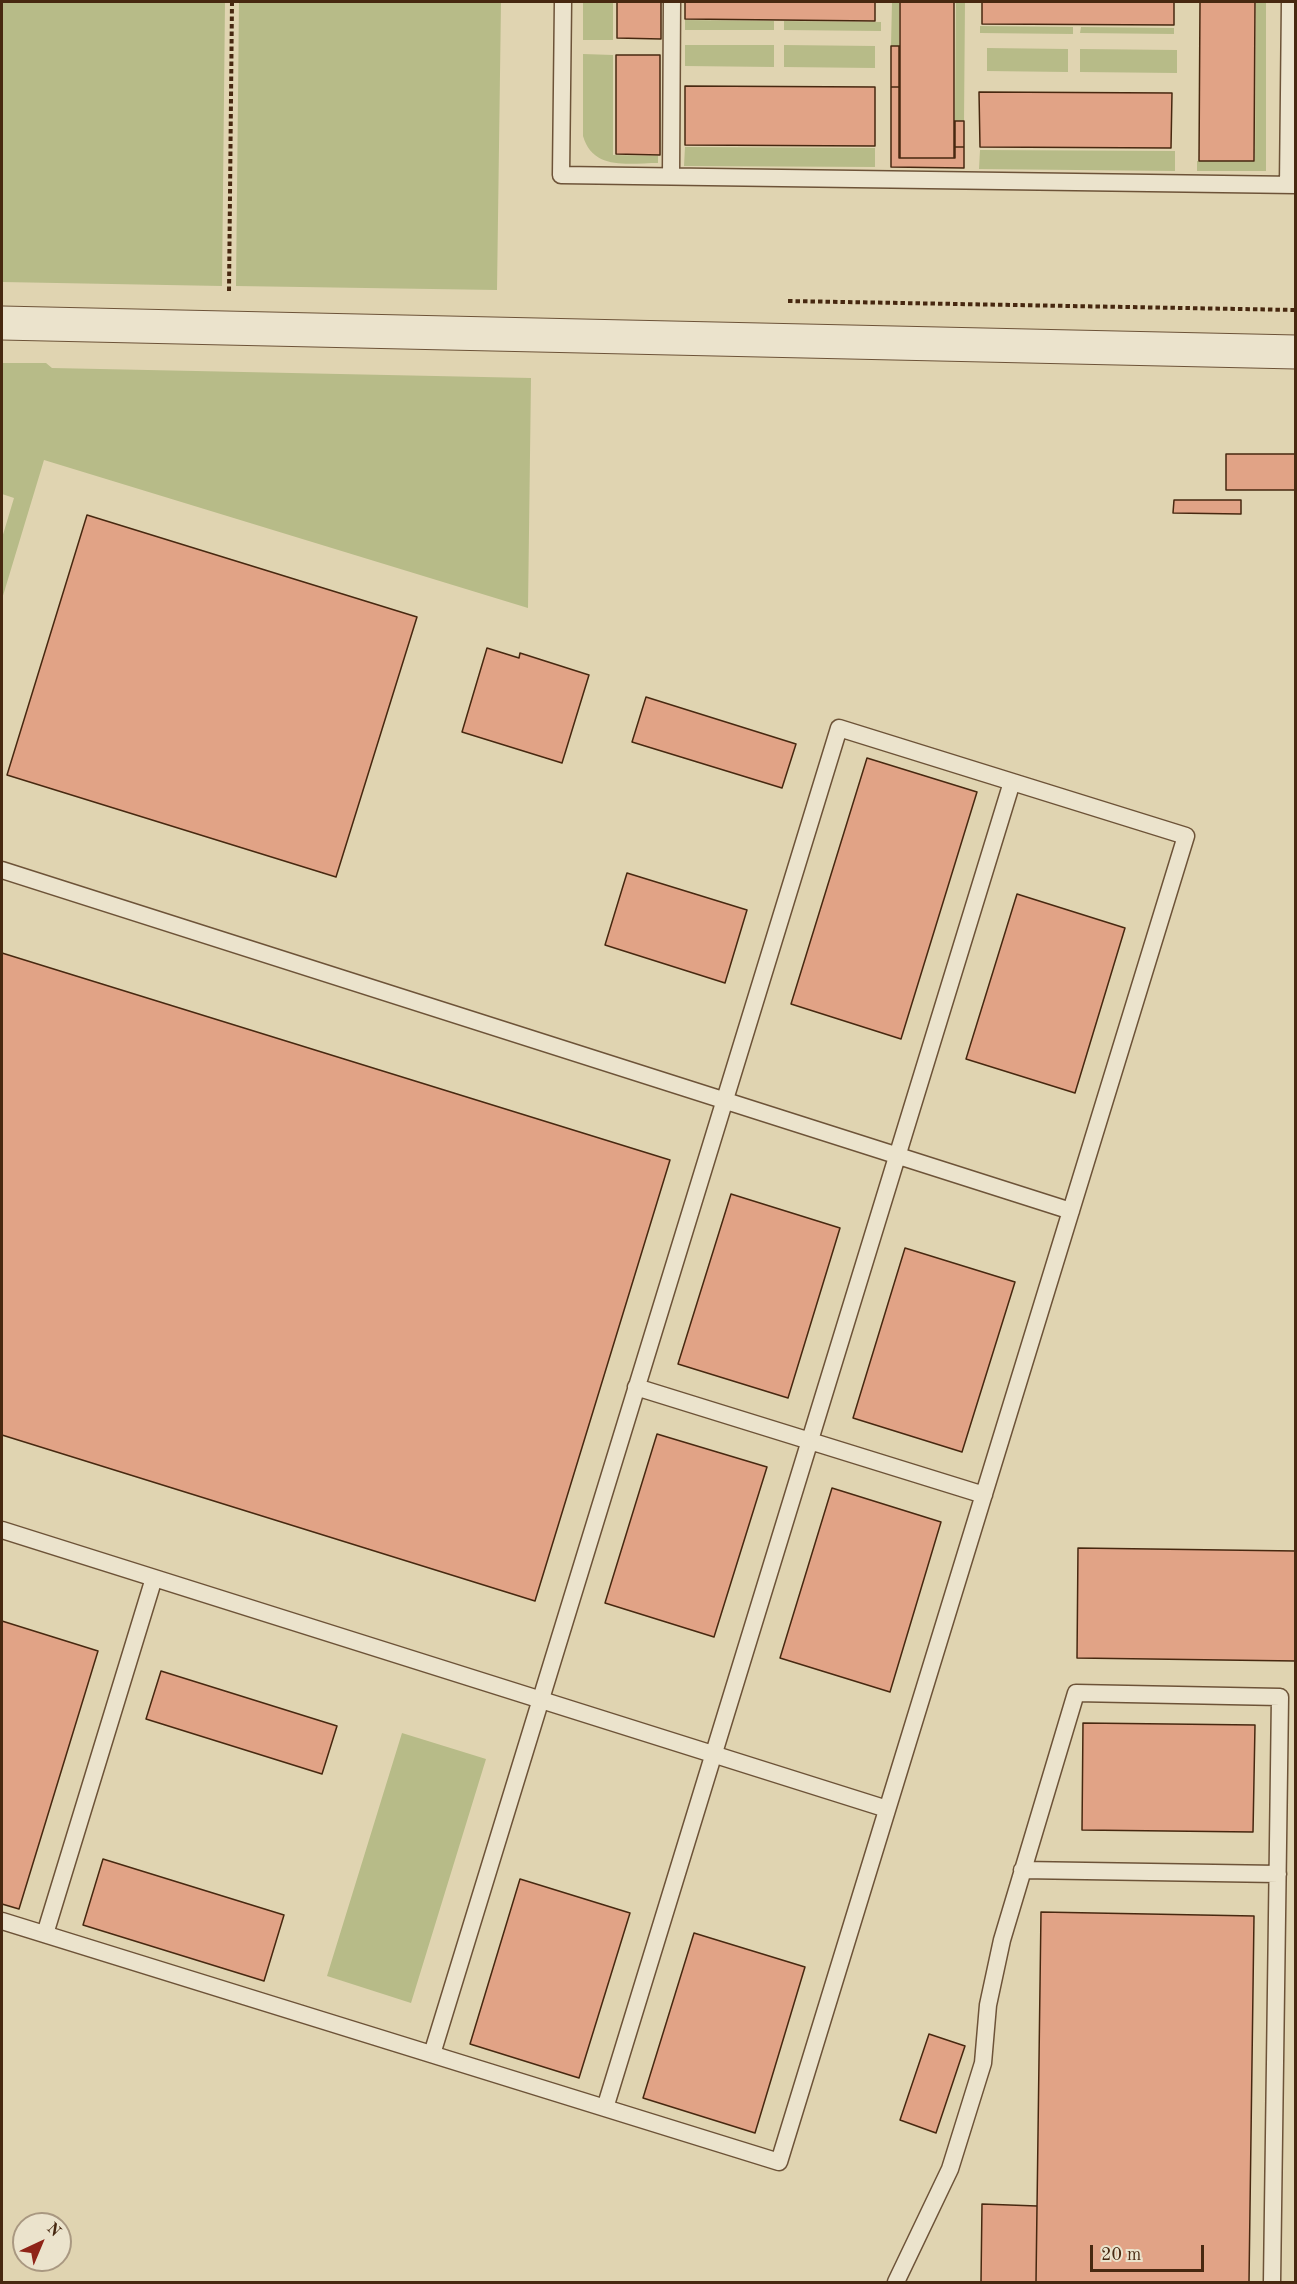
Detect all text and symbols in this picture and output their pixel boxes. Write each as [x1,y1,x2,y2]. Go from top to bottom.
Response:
north arrow [12,2212,72,2272]
text: N [43,2220,63,2240]
scale bar [1093,2233,1207,2271]
text: 20 m [1101,2246,1141,2264]

